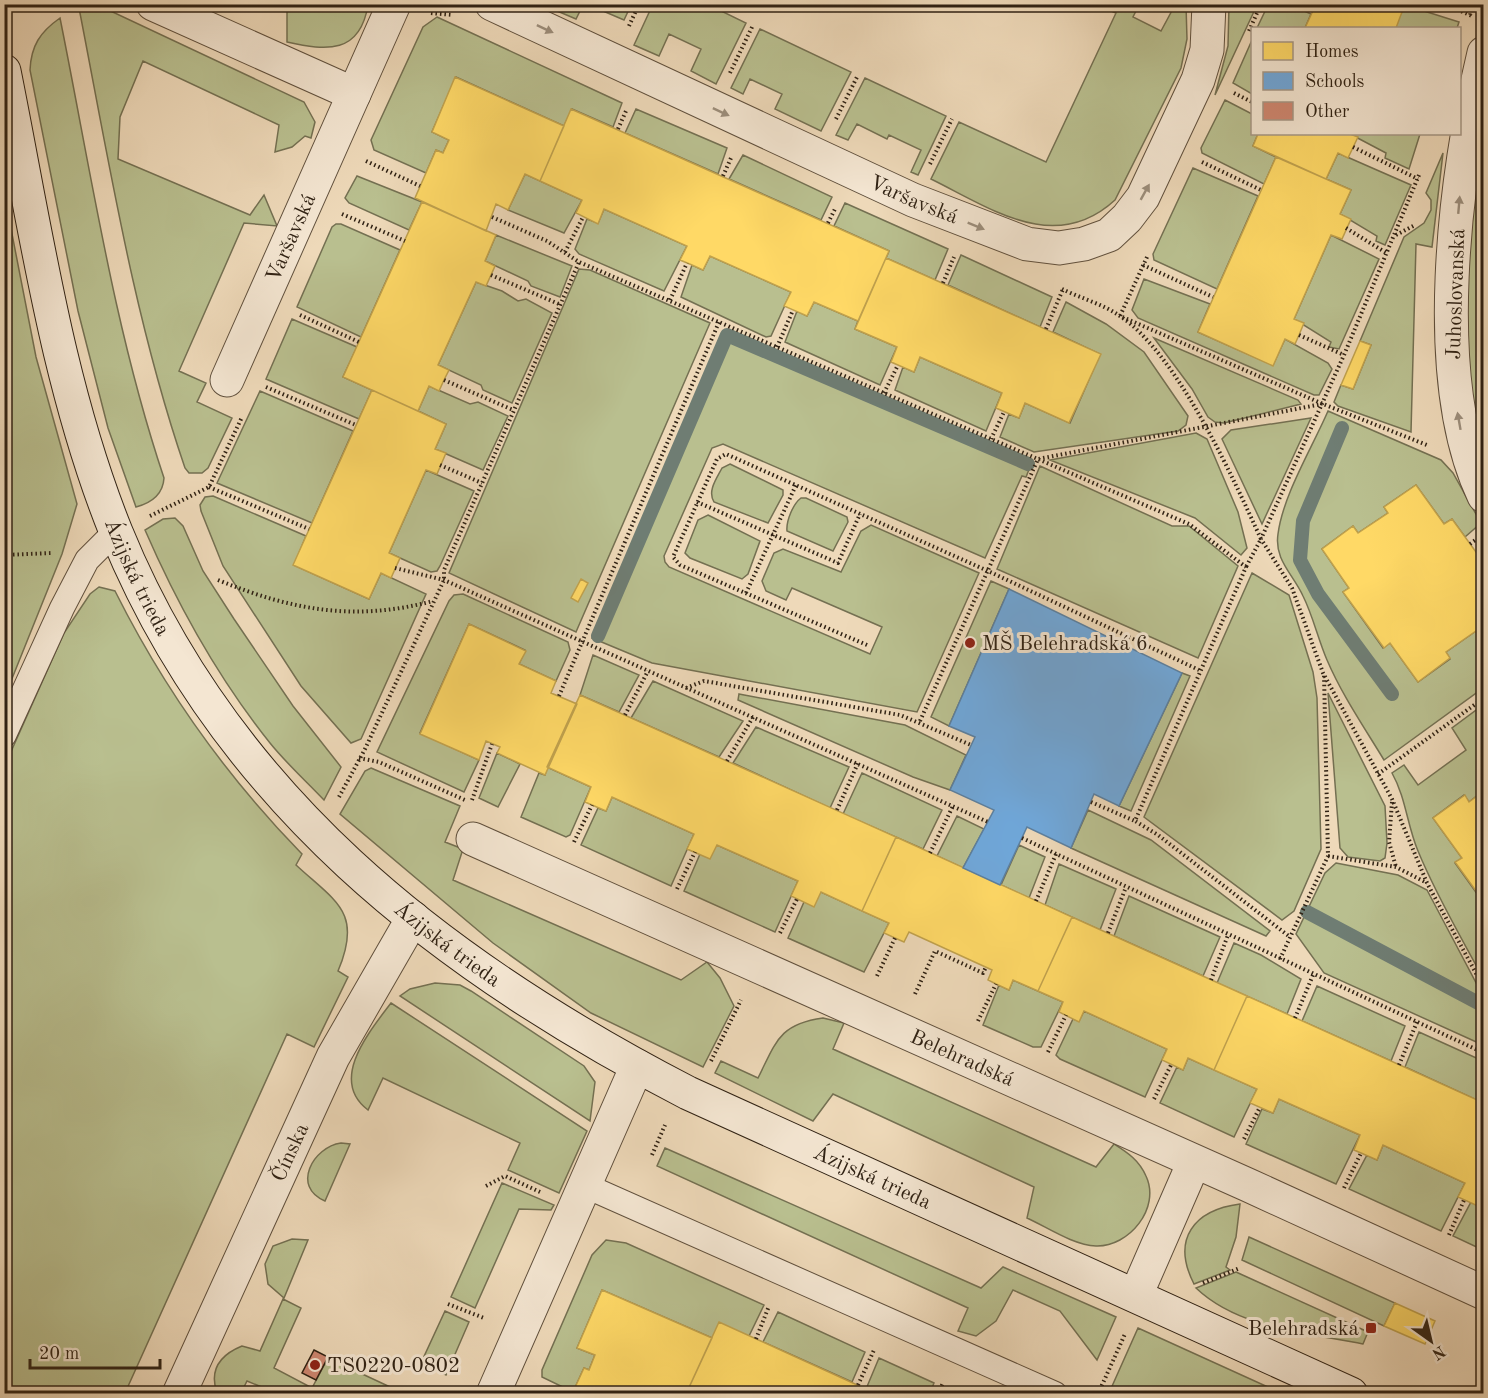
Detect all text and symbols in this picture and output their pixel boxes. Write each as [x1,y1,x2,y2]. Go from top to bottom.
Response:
one-way arrow [536,25,553,34]
legend [1251,27,1461,135]
text: Homes [1305,43,1359,61]
text: Schools [1305,73,1365,91]
text: Other [1305,103,1350,121]
one-way arrow [713,107,730,116]
street label: Varšavská [866,172,961,228]
one-way arrow [1140,183,1150,200]
street label: Varšavská [263,191,320,285]
one-way arrow [1454,196,1464,215]
one-way arrow [967,222,985,231]
street label: Juhoslovanská [1444,228,1469,360]
one-way arrow [1454,411,1463,430]
street label: Ázijská trieda [100,515,173,640]
place label: MŠ Belehradská 6 [982,630,1148,655]
marker: MŠ Belehradská 6 [963,636,977,650]
street label: Ázijská trieda [390,896,504,991]
street label: Belehradská [907,1027,1017,1091]
street label: Čínska [265,1120,313,1185]
street label: Ázijská trieda [810,1139,934,1214]
north arrow [1401,1311,1461,1371]
place label: Belehradská [1248,1319,1359,1340]
marker: Belehradská [1364,1321,1378,1335]
scale bar [30,1332,160,1370]
text: N [1428,1342,1448,1362]
text: 20 m [39,1345,79,1363]
place label: TS0220-0802 [327,1356,460,1377]
marker: TS0220-0802 [308,1358,322,1372]

